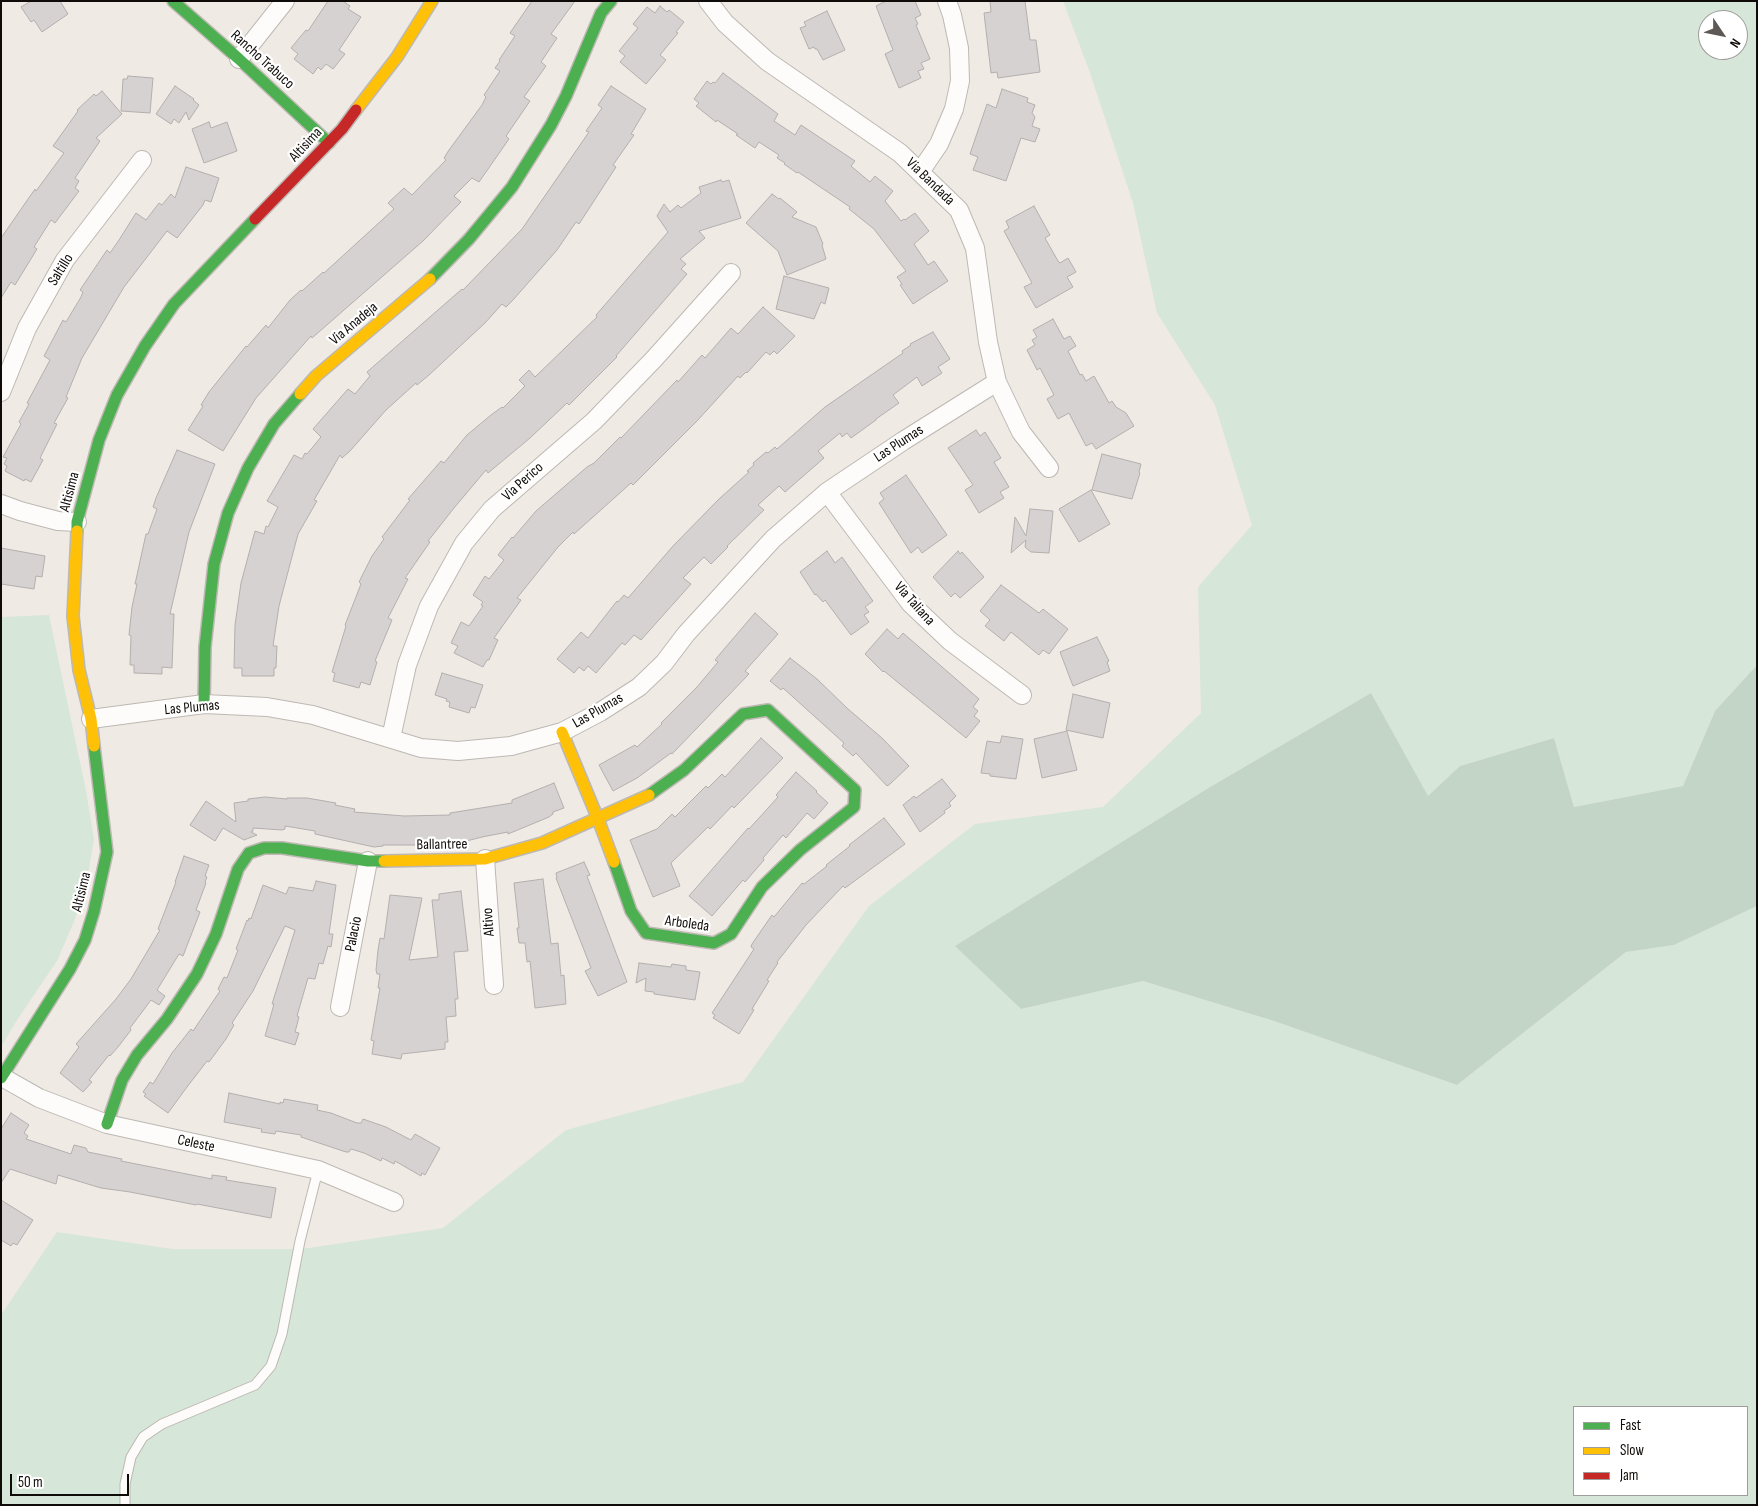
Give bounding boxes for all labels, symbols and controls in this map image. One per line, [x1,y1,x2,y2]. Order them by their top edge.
north arrow [1698,10,1748,60]
street label: Rancho Trabuco [226,27,298,93]
text: N [1726,35,1744,51]
street label: Altisima [286,124,326,166]
street label: Via Bandada [902,154,958,210]
street label: Saltillo [44,251,78,289]
street label: Via Anadeja [326,299,382,349]
street label: Las Plumas [871,421,927,467]
street label: Via Perico [499,459,547,505]
street label: Altisima [56,470,84,514]
street label: Via Taliana [890,578,938,630]
street label: Las Plumas [570,689,626,733]
street label: Las Plumas [164,697,220,719]
street label: Ballantree [416,836,468,854]
street label: Altisima [68,870,96,914]
street label: Altivo [479,907,499,937]
street label: Arboleda [664,912,710,936]
street label: Palacio [342,915,366,953]
street label: Celeste [176,1131,216,1157]
legend [1573,1406,1748,1496]
text: Fast [1620,1416,1641,1435]
text: Slow [1620,1441,1644,1460]
scale bar [12,1464,131,1496]
text: Jam [1620,1466,1638,1485]
text: 50 m [18,1473,43,1492]

